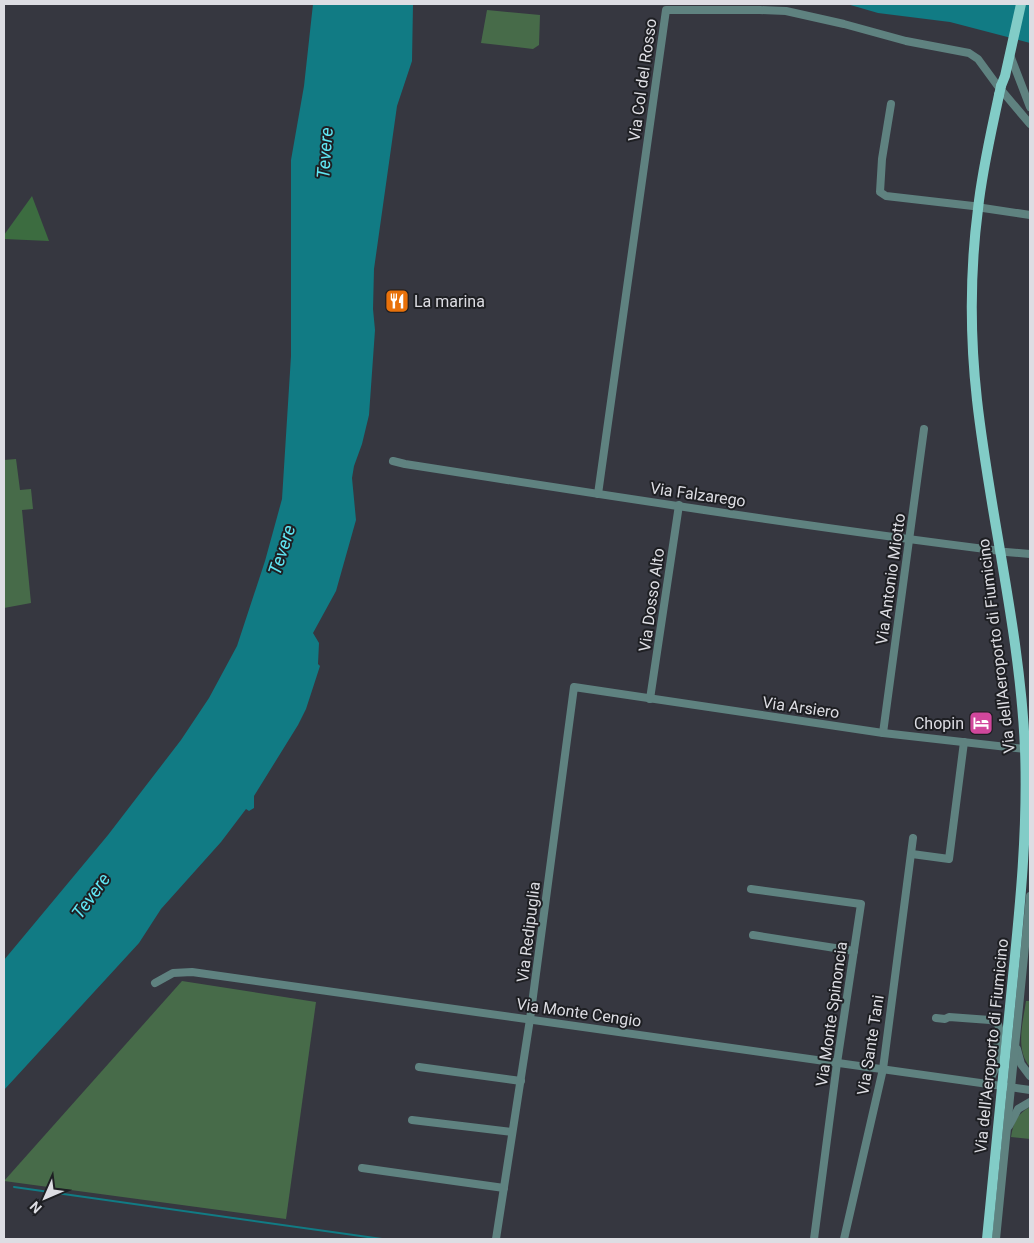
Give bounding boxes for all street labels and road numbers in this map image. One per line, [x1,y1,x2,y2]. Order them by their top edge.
street label: Via Col del Rosso [624,17,661,143]
street label: Via Falzarego [649,478,747,511]
street label: Via Antonio Miotto [872,512,909,646]
street label: Via dell'Aeroporto di Fiumicino [974,538,1019,754]
street label: Via Dosso Alto [635,547,668,653]
street label: Via Arsiero [761,693,841,722]
street label: Via Redipuglia [513,881,544,983]
street label: Via dell'Aeroporto di Fiumicino [971,938,1012,1154]
street label: Via Monte Spinoncia [812,940,851,1088]
street label: Via Monte Cengio [515,994,643,1031]
street label: Via Sante Tani [853,994,888,1097]

